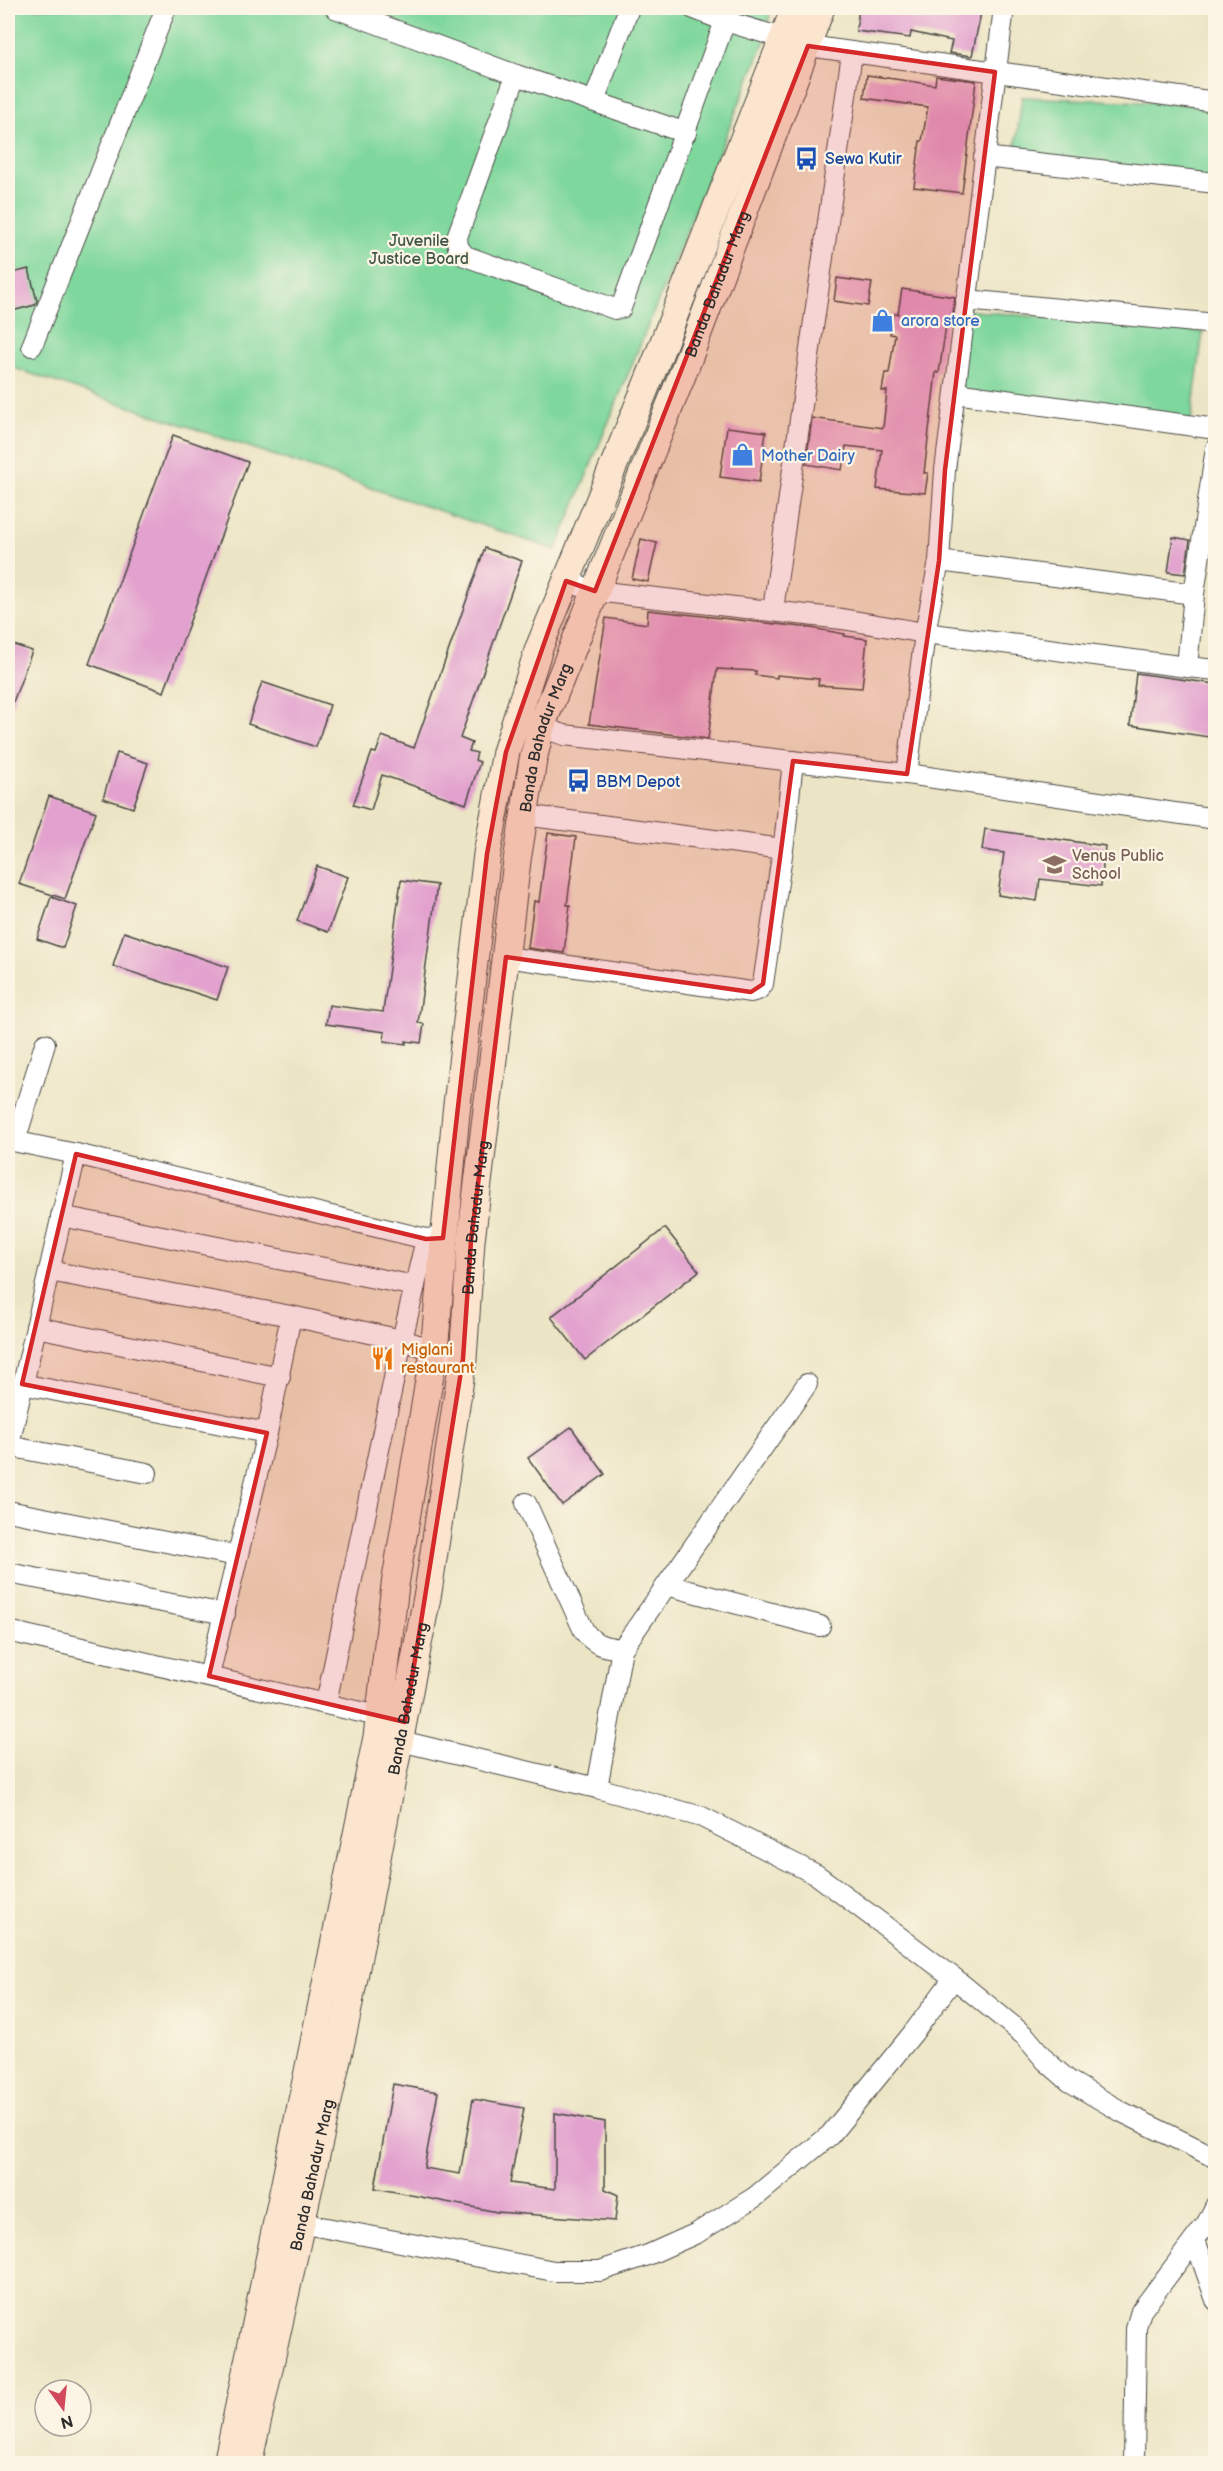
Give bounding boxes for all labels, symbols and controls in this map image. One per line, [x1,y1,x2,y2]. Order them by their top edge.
bus stop icon: Sewa Kutir [794,145,820,171]
place label: Sewa Kutir [825,150,902,169]
street label: Banda Bahadur Marg [682,208,754,360]
park label: Juvenile Justice Board [369,232,469,269]
shop icon: arora store [870,307,896,333]
place label: arora store [901,312,980,331]
shop icon: Mother Dairy [730,442,756,468]
place label: Mother Dairy [761,447,856,466]
street label: Banda Bahadur Marg [517,661,577,814]
bus stop icon: BBM Depot [565,768,591,794]
place label: BBM Depot [596,773,680,792]
place label: Venus Public School [1072,847,1164,884]
school or university icon: Venus Public School [1041,851,1067,877]
street label: Banda Bahadur Marg [459,1139,494,1296]
place label: Miglani restaurant [401,1341,475,1378]
restaurant icon: Miglani restaurant [370,1345,396,1371]
street label: Banda Bahadur Marg [385,1621,433,1777]
street label: Banda Bahadur Marg [287,2097,339,2253]
north arrow [33,2378,93,2438]
text: N [58,2410,75,2432]

